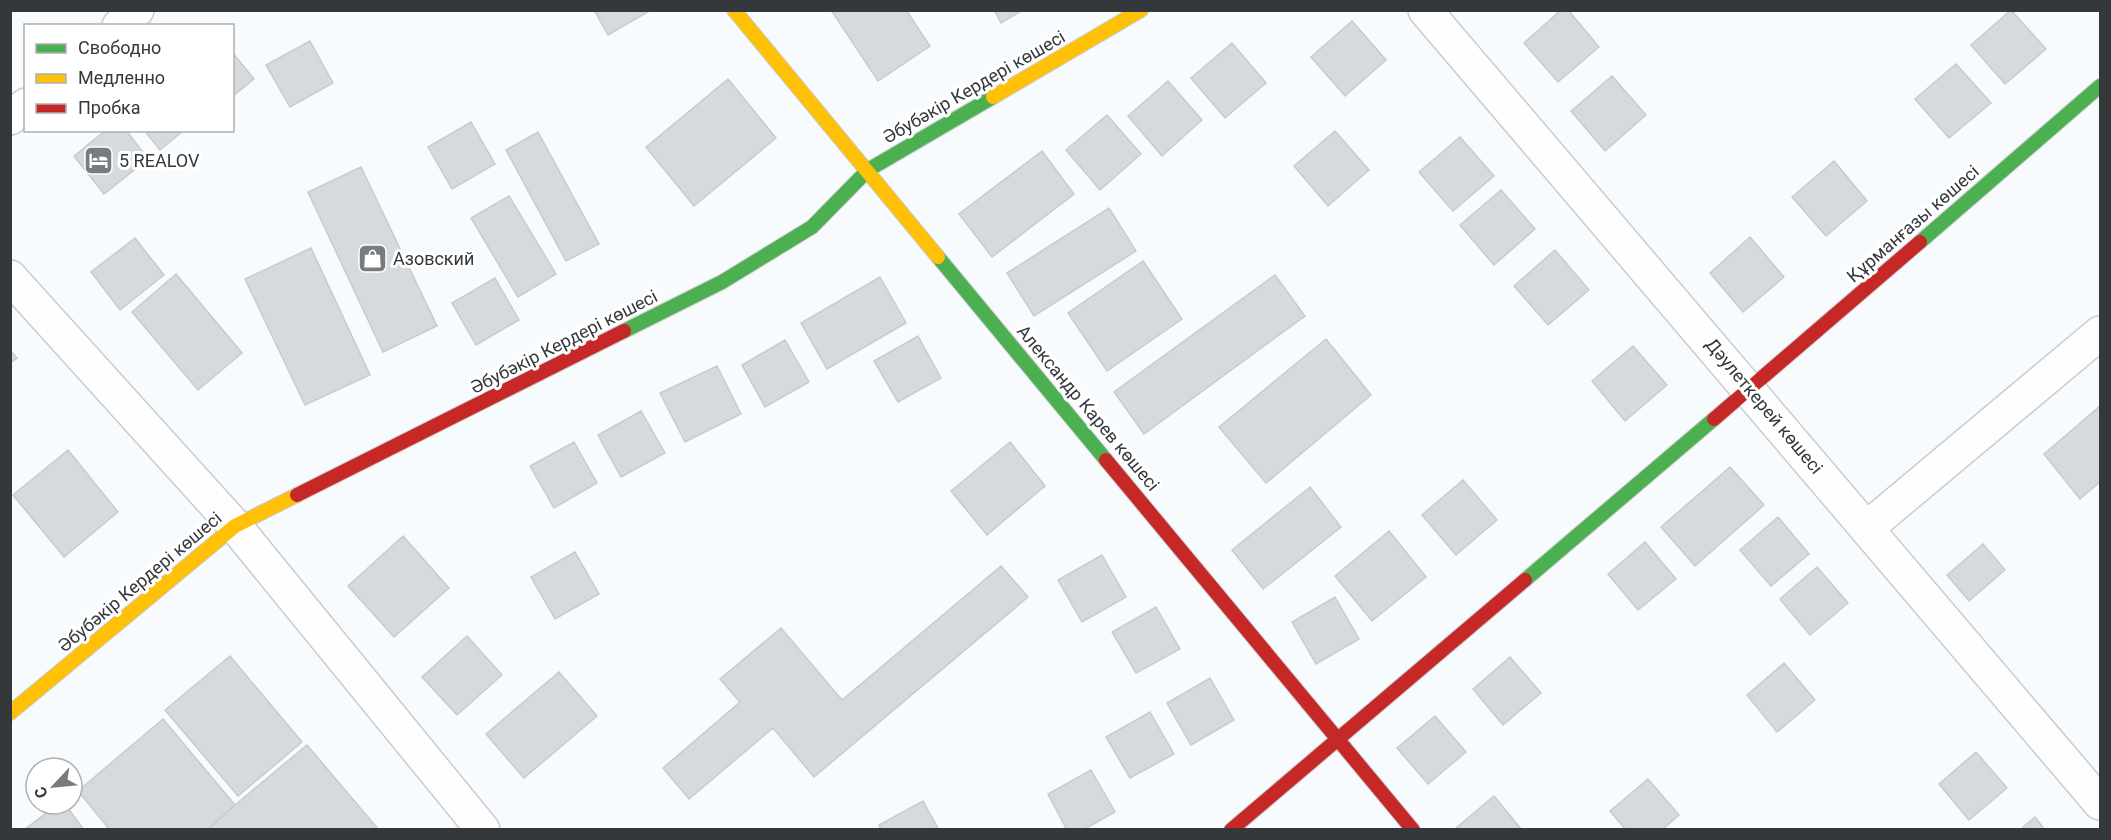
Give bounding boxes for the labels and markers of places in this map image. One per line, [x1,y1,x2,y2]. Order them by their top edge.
hotel icon: 5 REALOV [82,145,114,177]
place label: 5 REALOV [119,150,200,171]
shop icon: Азовский [356,243,388,275]
place label: Азовский [393,248,474,269]

